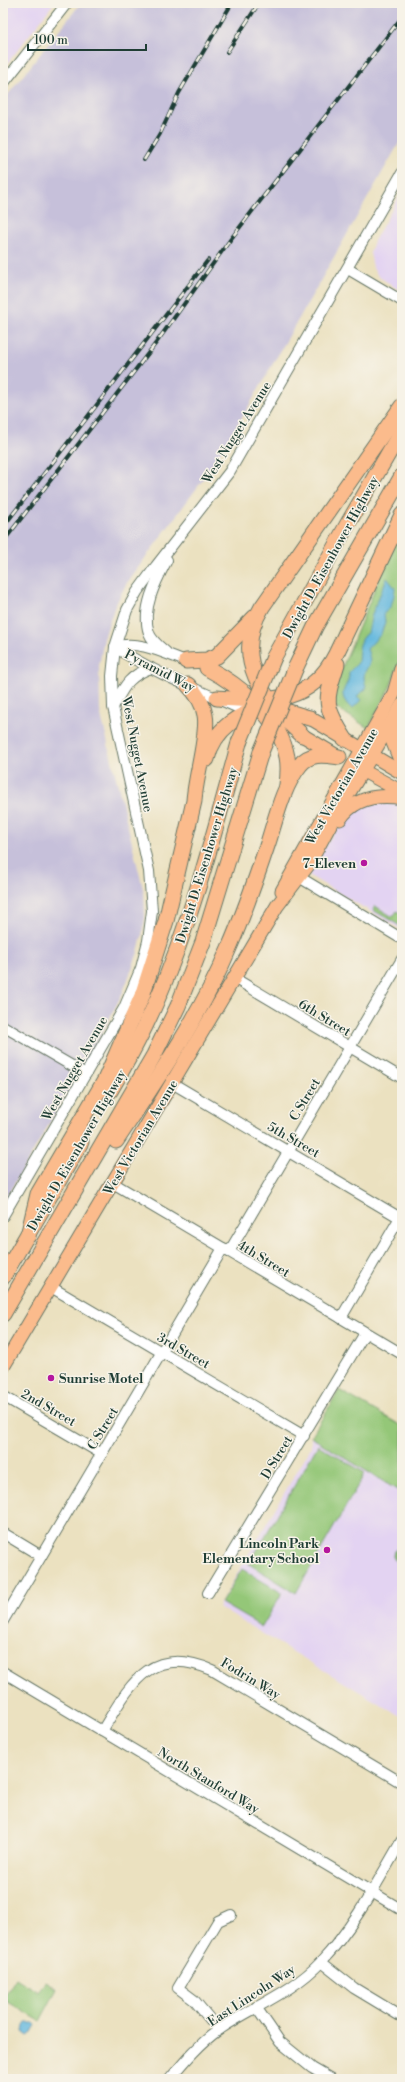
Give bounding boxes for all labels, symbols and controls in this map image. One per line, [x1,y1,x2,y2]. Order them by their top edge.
scale bar [28,26,146,52]
text: 100 m [34,33,68,48]
street label: West Nugget Avenue [198,378,275,487]
street label: Dwight D. Eisenhower Highway [279,473,383,642]
street label: Pyramid Way [122,646,198,696]
street label: West Nugget Avenue [118,694,156,814]
street label: West Victorian Avenue [301,725,382,848]
street label: Dwight D. Eisenhower Highway [172,765,242,945]
place label: 7-Eleven [302,856,356,872]
marker: 7-Eleven [359,858,369,868]
street label: 6th Street [295,996,354,1040]
street label: West Nugget Avenue [38,1013,111,1124]
street label: Dwight D. Eisenhower Highway [24,1066,130,1234]
street label: C Street [286,1075,324,1124]
street label: West Victorian Avenue [100,1077,182,1199]
street label: 5th Street [265,1119,323,1161]
street label: 4th Street [234,1237,293,1281]
street label: 3rd Street [154,1329,213,1373]
place label: Sunrise Motel [59,1371,144,1387]
marker: Sunrise Motel [46,1373,56,1383]
street label: 2nd Street [18,1386,79,1430]
street label: C Street [84,1404,122,1453]
street label: D Street [258,1432,296,1482]
place label: Lincoln Park Elementary School [203,1536,320,1567]
marker: Lincoln Park Elementary School [322,1545,332,1555]
street label: Fodrin Way [218,1655,284,1703]
street label: North Stanford Way [155,1744,263,1818]
street label: East Lincoln Way [205,1961,299,2030]

